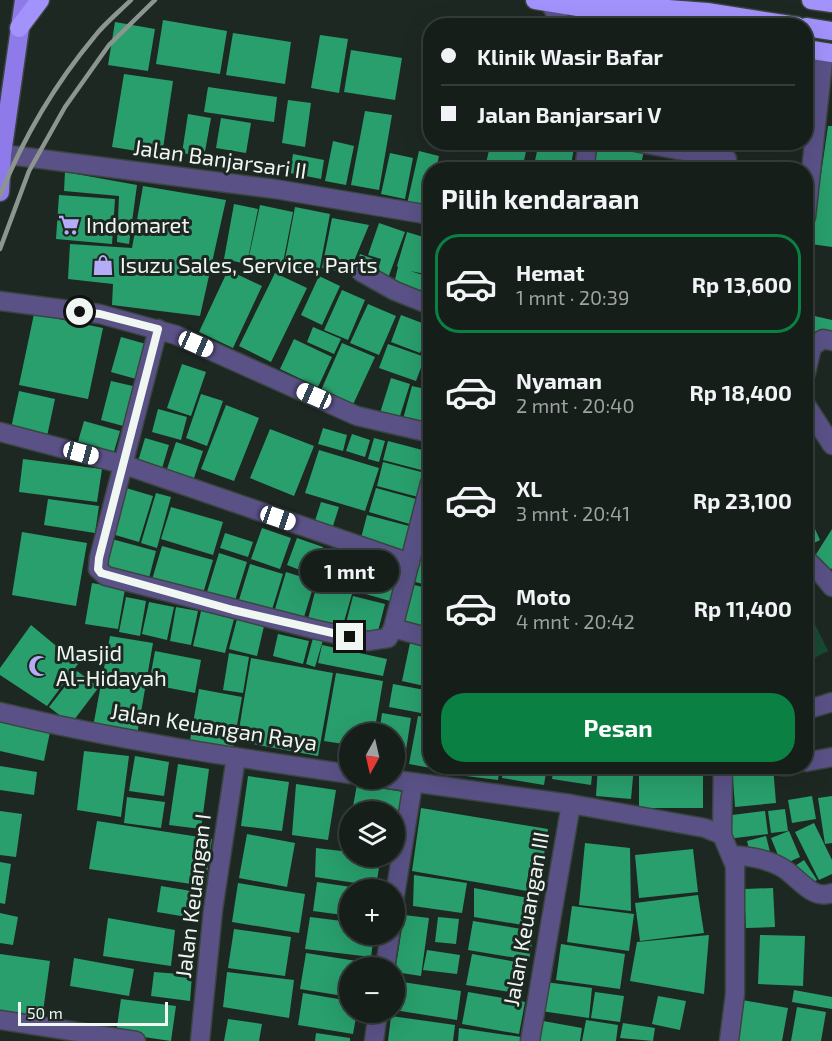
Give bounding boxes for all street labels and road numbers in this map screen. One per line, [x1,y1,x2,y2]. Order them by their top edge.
street label: Jalan Banjarsari II [132,133,308,184]
street label: Jalan Keuangan Raya [109,697,319,755]
street label: Jalan Keuangan I [169,812,215,980]
street label: Jalan Keuangan III [497,829,553,1008]

